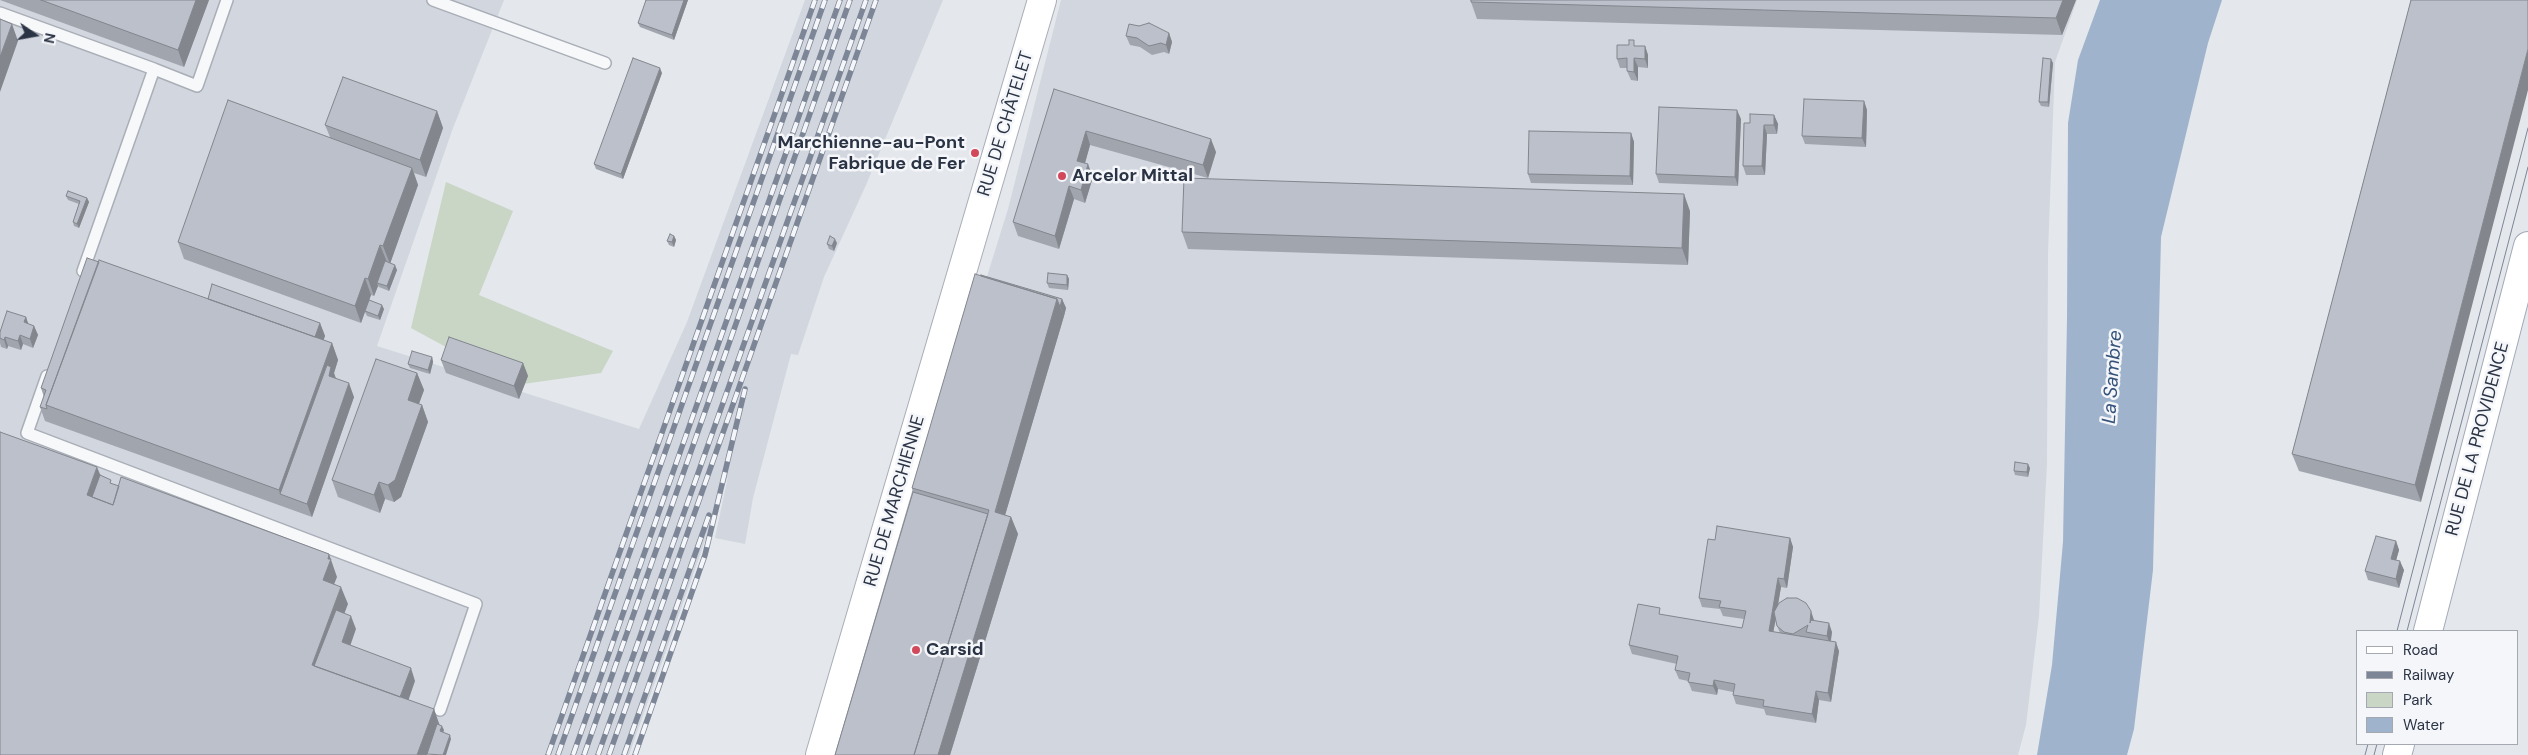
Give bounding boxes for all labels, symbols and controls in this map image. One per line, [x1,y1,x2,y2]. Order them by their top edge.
north arrow [10,10,60,60]
text: N [40,31,60,45]
street label: RUE DE CHÂTELET [974,49,1038,199]
place label: Marchienne-au-Pont Fabrique de Fer [778,132,965,174]
marker: Marchienne-au-Pont Fabrique de Fer [969,147,981,159]
place label: Arcelor Mittal [1072,165,1193,187]
marker: Arcelor Mittal [1056,170,1068,182]
water label: La Sambre [2098,330,2128,424]
street label: RUE DE LA PROVIDENCE [2442,340,2514,538]
street label: RUE DE MARCHIENNE [860,413,930,589]
legend [2356,630,2518,745]
place label: Carsid [926,639,983,661]
text: Road [2403,640,2438,660]
marker: Carsid [910,644,922,656]
text: Railway [2403,665,2454,685]
text: Park [2403,690,2433,710]
text: Water [2403,715,2444,735]

